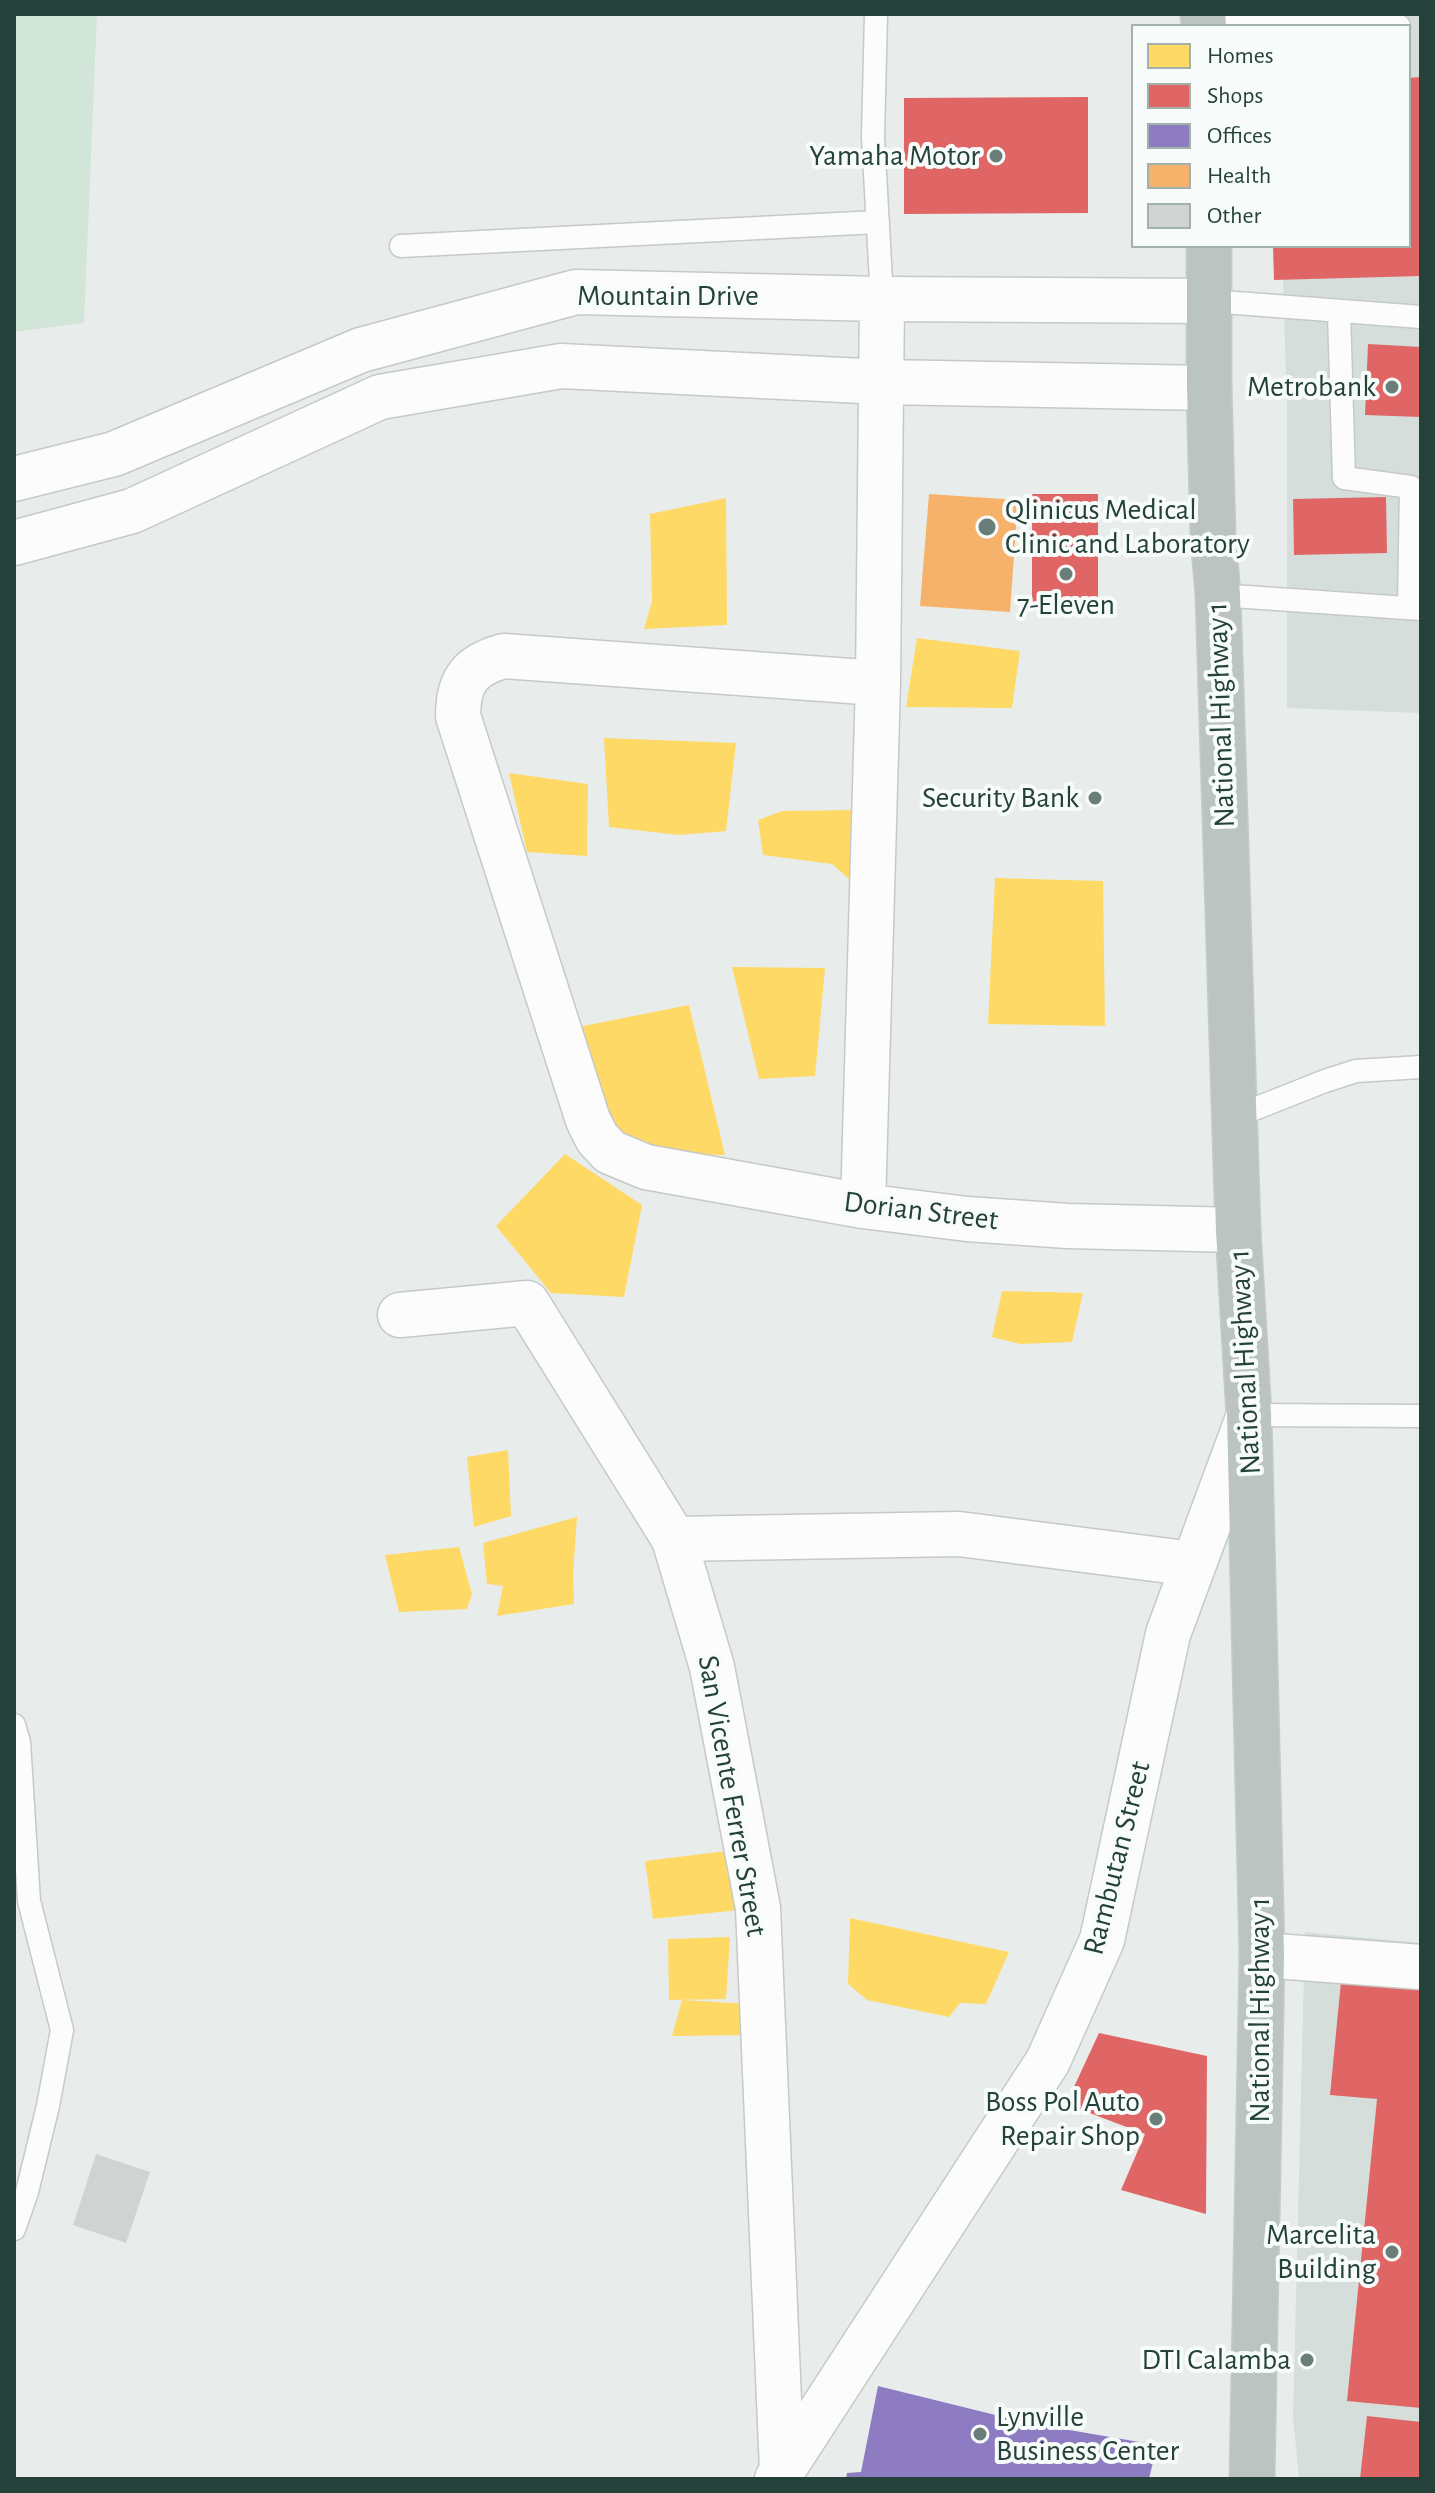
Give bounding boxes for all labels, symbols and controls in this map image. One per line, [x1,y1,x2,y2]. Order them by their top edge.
legend [1131,24,1411,248]
text: Homes [1207,44,1274,68]
text: Shops [1207,84,1263,108]
text: Offices [1207,124,1272,148]
place label: Yamaha Motor [809,138,980,174]
marker: Yamaha Motor [987,147,1005,165]
text: Health [1207,164,1271,188]
text: Other [1207,204,1261,228]
street label: Mountain Drive [577,278,759,314]
place label: Metrobank [1247,369,1376,405]
marker: Metrobank [1383,378,1401,396]
place label: Qlinicus Medical Clinic and Laboratory [1005,492,1250,562]
marker: Qlinicus Medical Clinic and Laboratory [976,516,998,538]
marker: 7-Eleven [1057,565,1075,583]
place label: 7-Eleven [1017,587,1115,623]
street label: National Highway 1 [1199,602,1243,828]
place label: Security Bank [922,780,1079,816]
marker: Security Bank [1086,789,1104,807]
street label: Dorian Street [842,1184,1000,1238]
street label: National Highway 1 [1221,1249,1269,1475]
street label: San Vicente Ferrer Street [690,1653,774,1939]
street label: Rambutan Street [1076,1757,1158,1959]
street label: National Highway 1 [1242,1897,1278,2123]
place label: Boss Pol Auto Repair Shop [985,2084,1140,2154]
marker: Boss Pol Auto Repair Shop [1147,2110,1165,2128]
place label: Marcelita Building [1266,2217,1376,2288]
marker: Marcelita Building [1383,2243,1401,2261]
place label: DTI Calamba [1141,2342,1291,2378]
marker: DTI Calamba [1298,2351,1316,2369]
place label: Lynville Business Center [996,2399,1179,2470]
marker: Lynville Business Center [971,2425,989,2443]

